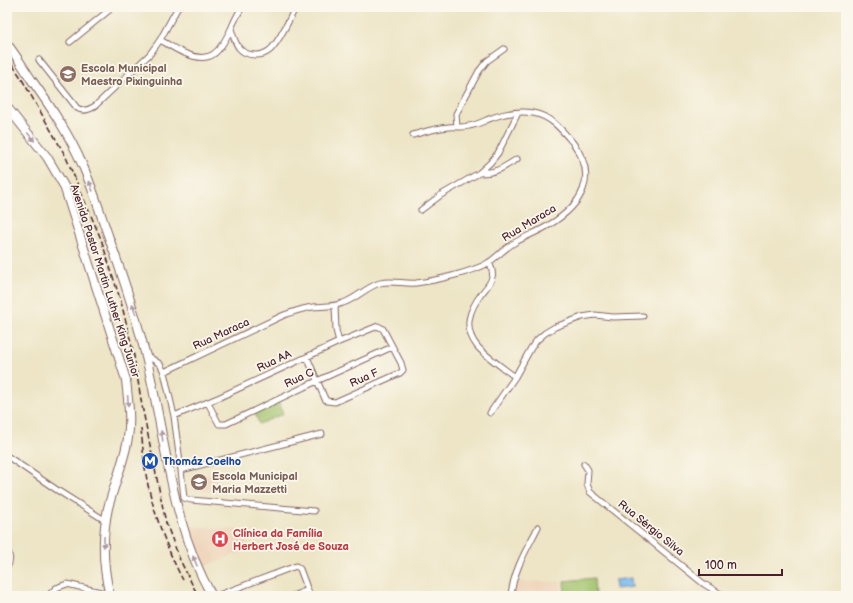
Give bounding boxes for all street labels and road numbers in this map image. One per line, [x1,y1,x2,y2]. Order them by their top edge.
street label: Avenida Pastor Martin Luther King Junior [68,183,143,380]
street label: Rua Maraca [500,202,558,244]
street label: Rua Maraca [191,315,251,353]
street label: Rua AA [255,347,294,375]
street label: Rua C [282,365,316,390]
street label: Rua F [348,366,381,390]
street label: Rua Sérgio Silva [615,497,687,559]

